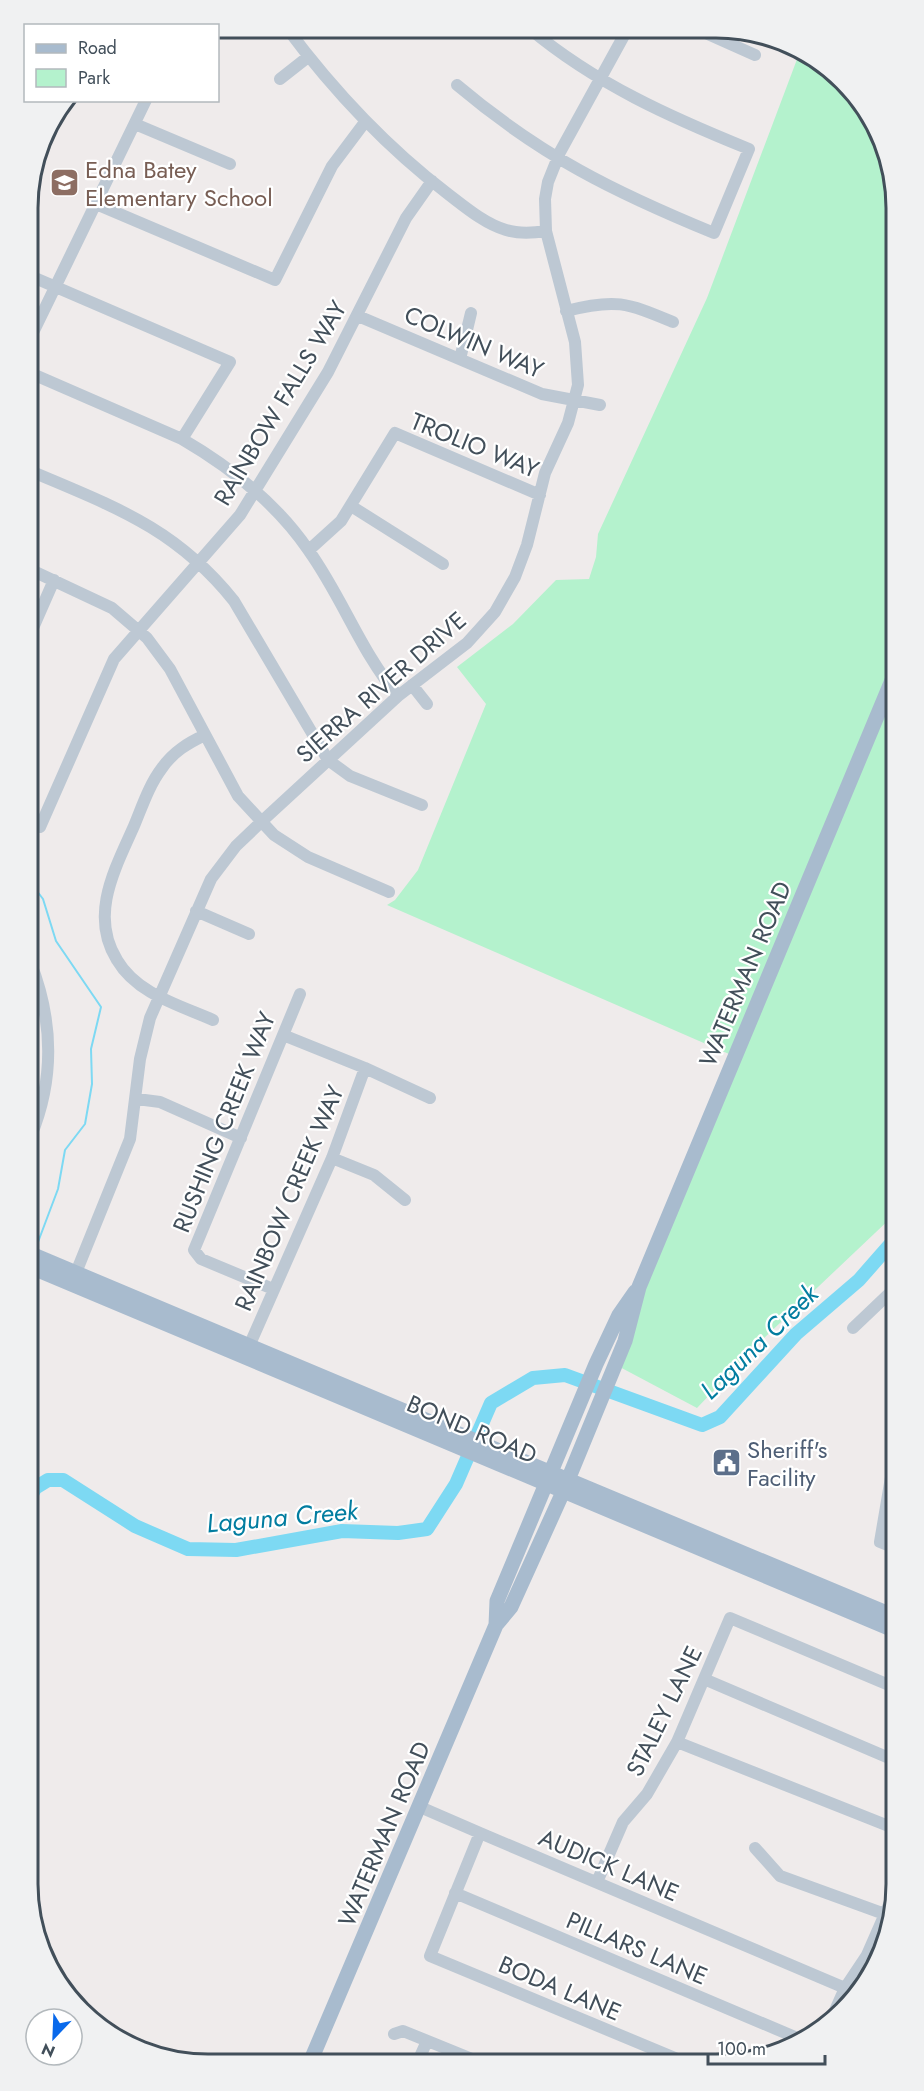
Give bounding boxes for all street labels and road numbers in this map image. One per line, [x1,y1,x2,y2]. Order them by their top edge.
street label: RAINBOW FALLS WAY [205,293,355,512]
street label: COLWIN WAY [399,297,550,387]
street label: TROLIO WAY [406,403,545,487]
street label: SIERRA RIVER DRIVE [288,603,474,771]
street label: WATERMAN ROAD [690,876,800,1072]
street label: RUSHING CREEK WAY [164,1006,284,1238]
street label: RAINBOW CREEK WAY [226,1079,353,1316]
street label: BOND ROAD [402,1386,542,1472]
street label: STALEY LANE [617,1640,711,1782]
street label: WATERMAN ROAD [329,1736,439,1932]
street label: AUDICK LANE [533,1820,685,1910]
street label: PILLARS LANE [561,1903,713,1993]
street label: BODA LANE [493,1946,627,2030]

